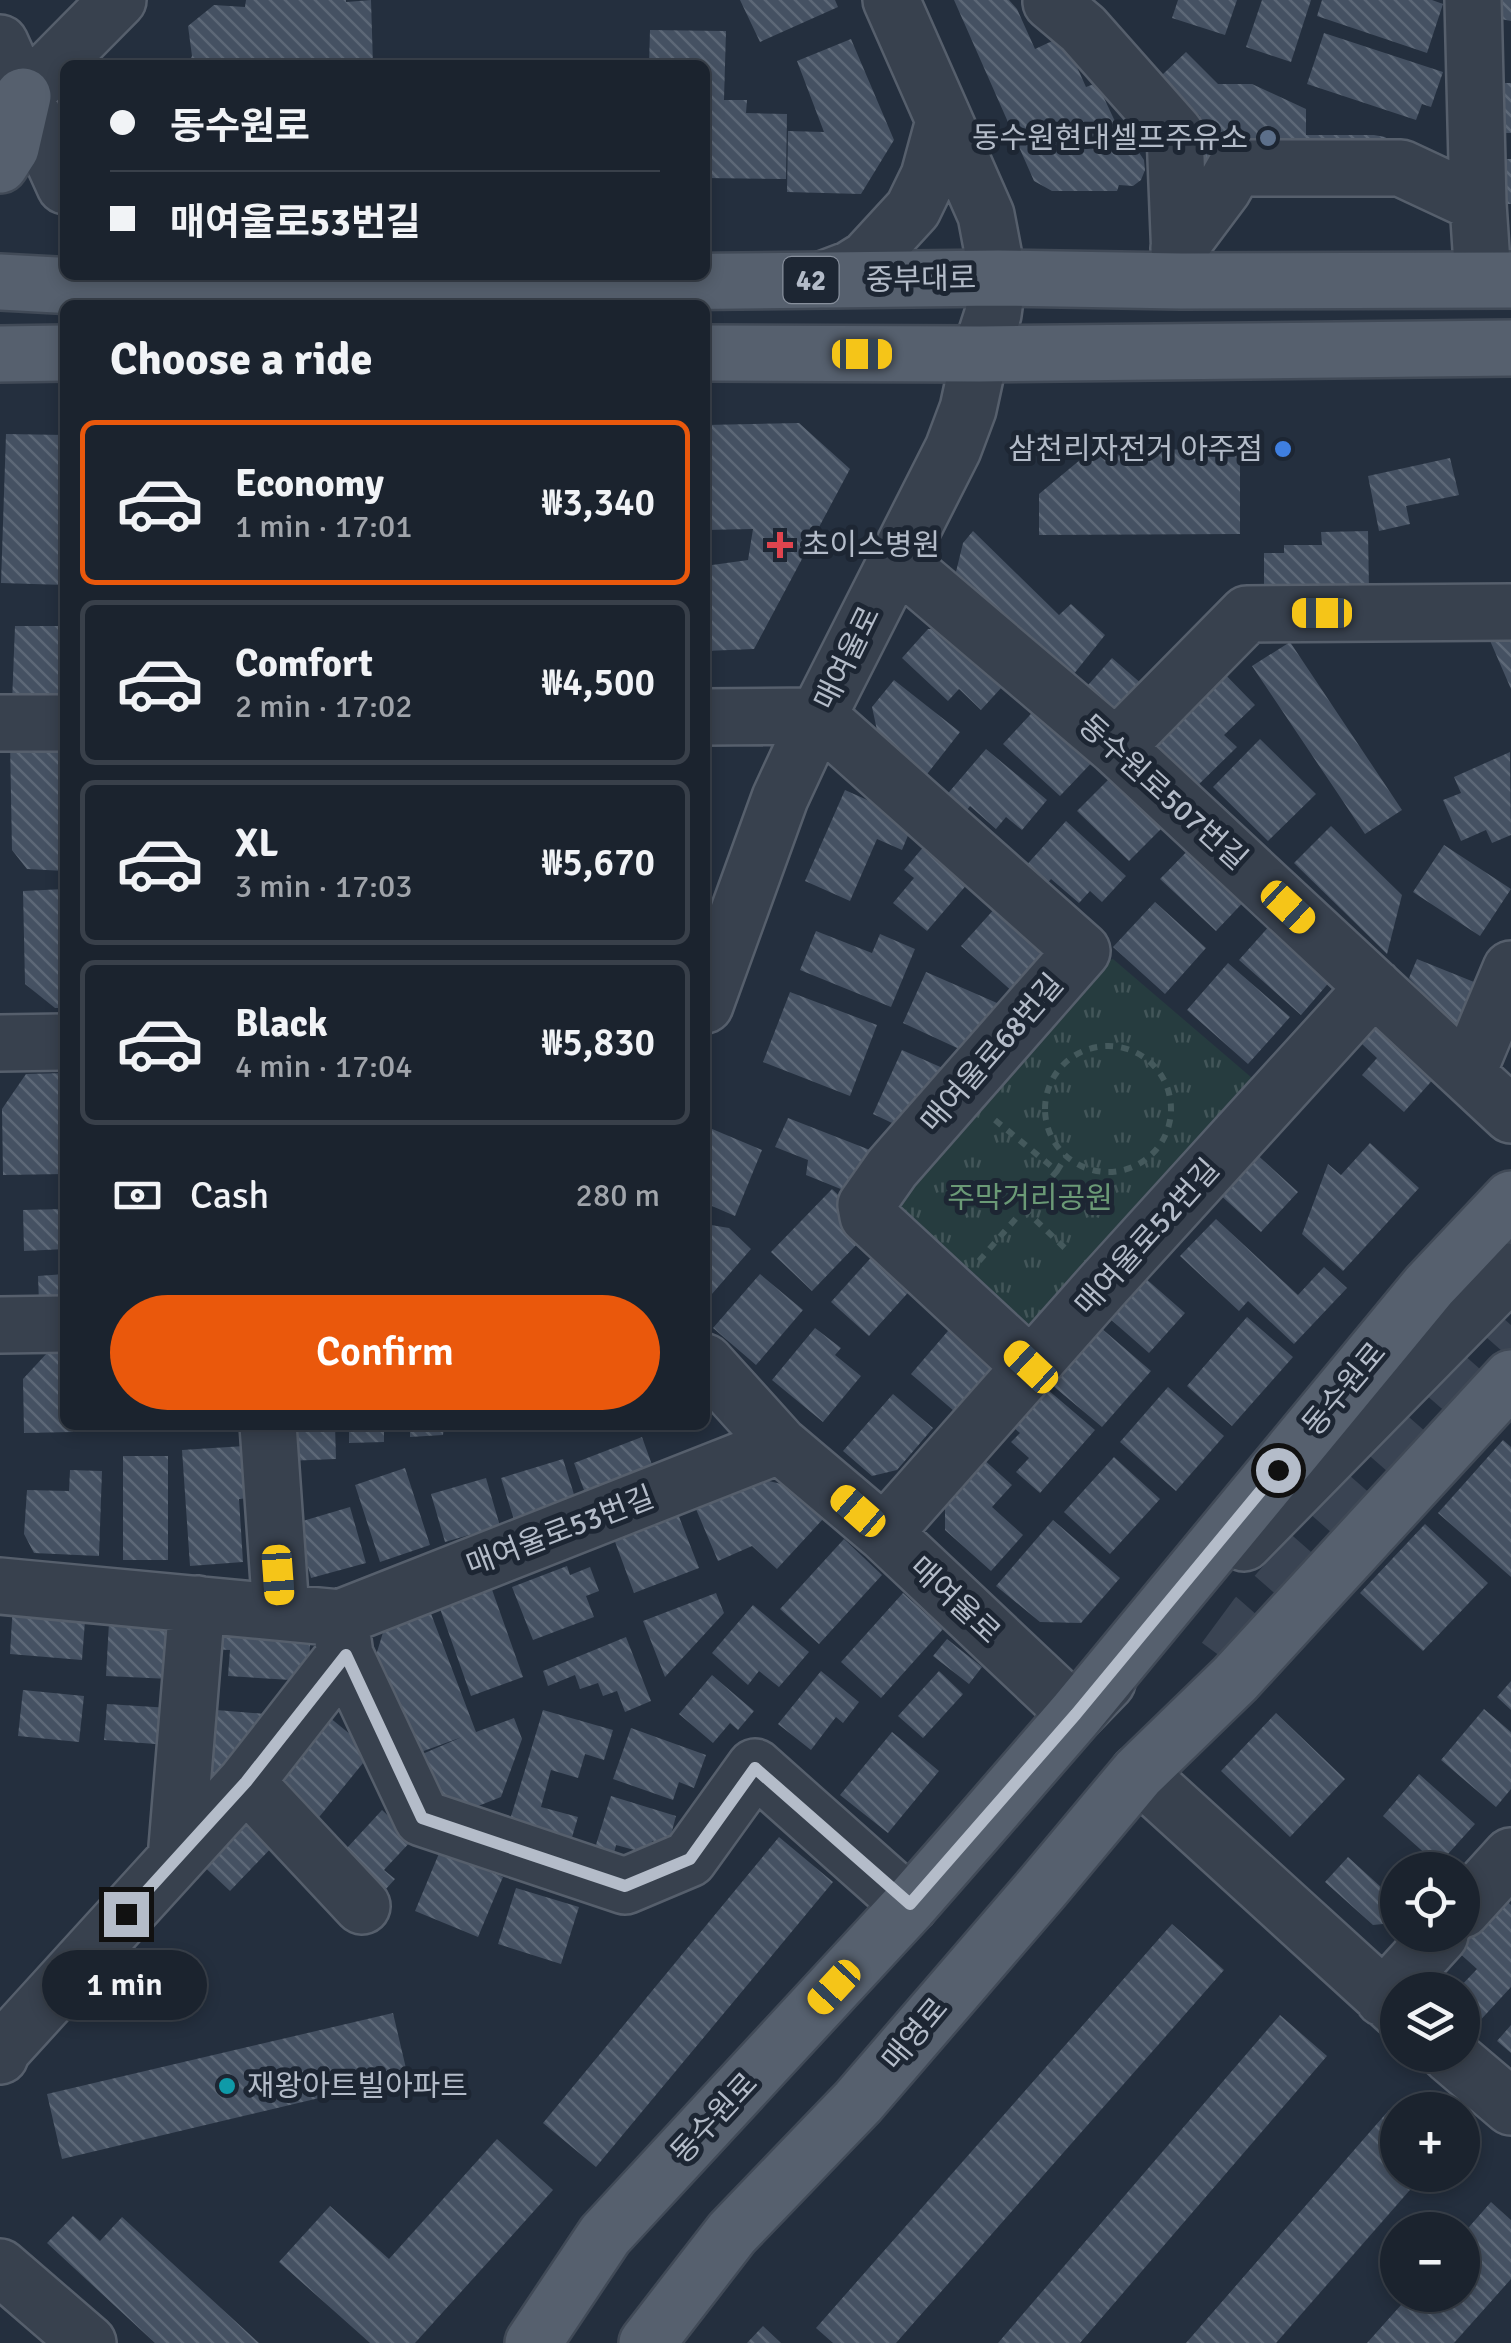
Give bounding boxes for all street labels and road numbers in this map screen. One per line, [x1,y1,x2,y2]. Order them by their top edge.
road number: 42 [784,257,838,303]
street label: 중부대로 [865,260,977,299]
street label: 매여울로 [807,600,888,716]
street label: 동수원로507번길 [1071,707,1255,878]
street label: 매여울로68번길 [913,966,1071,1140]
street label: 매여울로52번길 [1067,1151,1227,1323]
street label: 동수원로 [1295,1335,1394,1444]
street label: 매여울로53번길 [461,1479,659,1584]
street label: 매여울로 [902,1549,1008,1652]
street label: 매영로 [875,1991,956,2078]
street label: 동수원로 [663,2065,766,2171]

